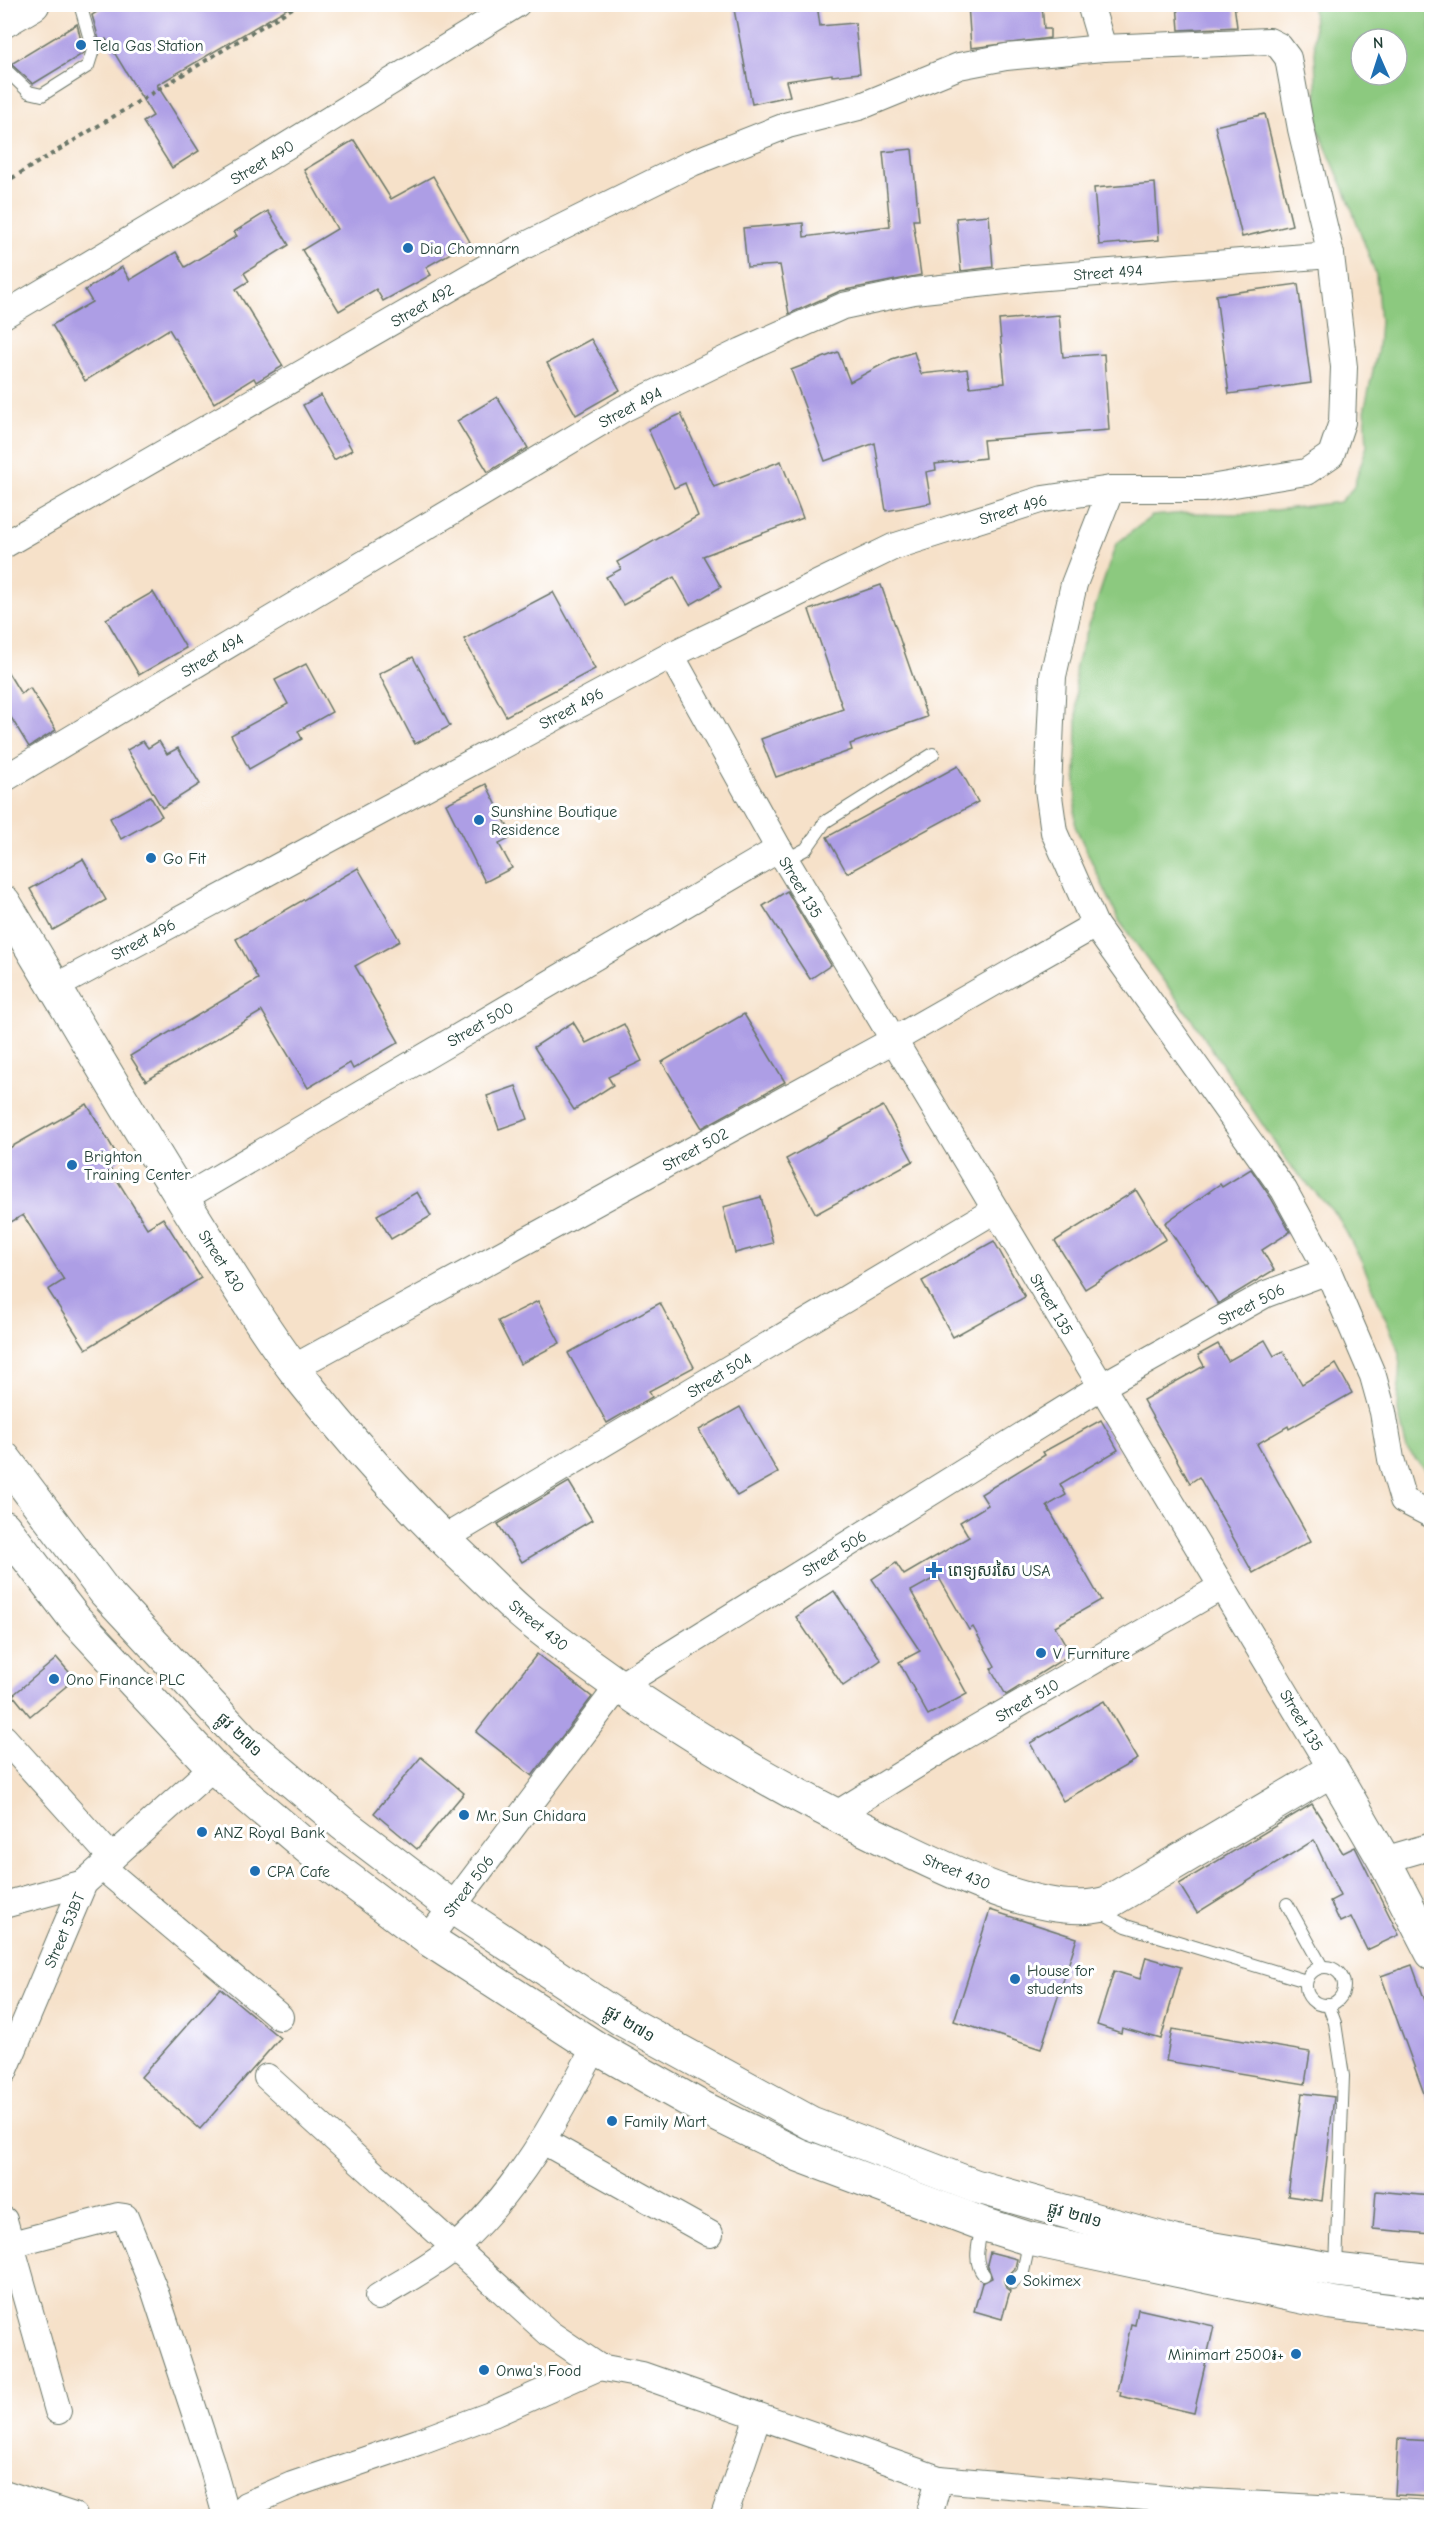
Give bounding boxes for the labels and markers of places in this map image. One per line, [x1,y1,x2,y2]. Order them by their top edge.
place label: Tela Gas Station [93,37,204,55]
marker: Tela Gas Station [74,38,88,52]
place label: Dia Chomnarn [420,240,520,258]
marker: Dia Chomnarn [401,241,415,255]
place label: Sunshine Boutique Residence [491,803,617,839]
marker: Sunshine Boutique Residence [472,813,486,827]
place label: Go Fit [163,850,206,868]
marker: Go Fit [144,851,158,865]
place label: Brighton Training Center [84,1148,191,1184]
marker: Brighton Training Center [65,1158,79,1172]
place label: ពេទ្យសរសៃ USA [948,1560,1051,1580]
marker: ពេទ្យសរសៃ USA [925,1561,943,1579]
place label: V Furniture [1053,1645,1130,1663]
marker: V Furniture [1034,1646,1048,1660]
place label: Ono Finance PLC [66,1671,185,1689]
marker: Ono Finance PLC [47,1672,61,1686]
place label: Mr. Sun Chidara [476,1807,586,1825]
marker: Mr. Sun Chidara [457,1808,471,1822]
place label: ANZ Royal Bank [214,1824,325,1842]
marker: ANZ Royal Bank [195,1825,209,1839]
place label: CPA Cafe [267,1863,330,1881]
marker: CPA Cafe [248,1864,262,1878]
place label: House for students [1027,1962,1095,1998]
marker: House for students [1008,1972,1022,1986]
place label: Family Mart [624,2113,706,2131]
marker: Family Mart [605,2114,619,2128]
place label: Sokimex [1023,2272,1081,2290]
marker: Sokimex [1004,2273,1018,2287]
place label: Minimart 2500៛+ [1168,2346,1284,2364]
marker: Minimart 2500៛+ [1289,2347,1303,2361]
place label: Onwa's Food [496,2362,582,2380]
marker: Onwa's Food [477,2363,491,2377]

